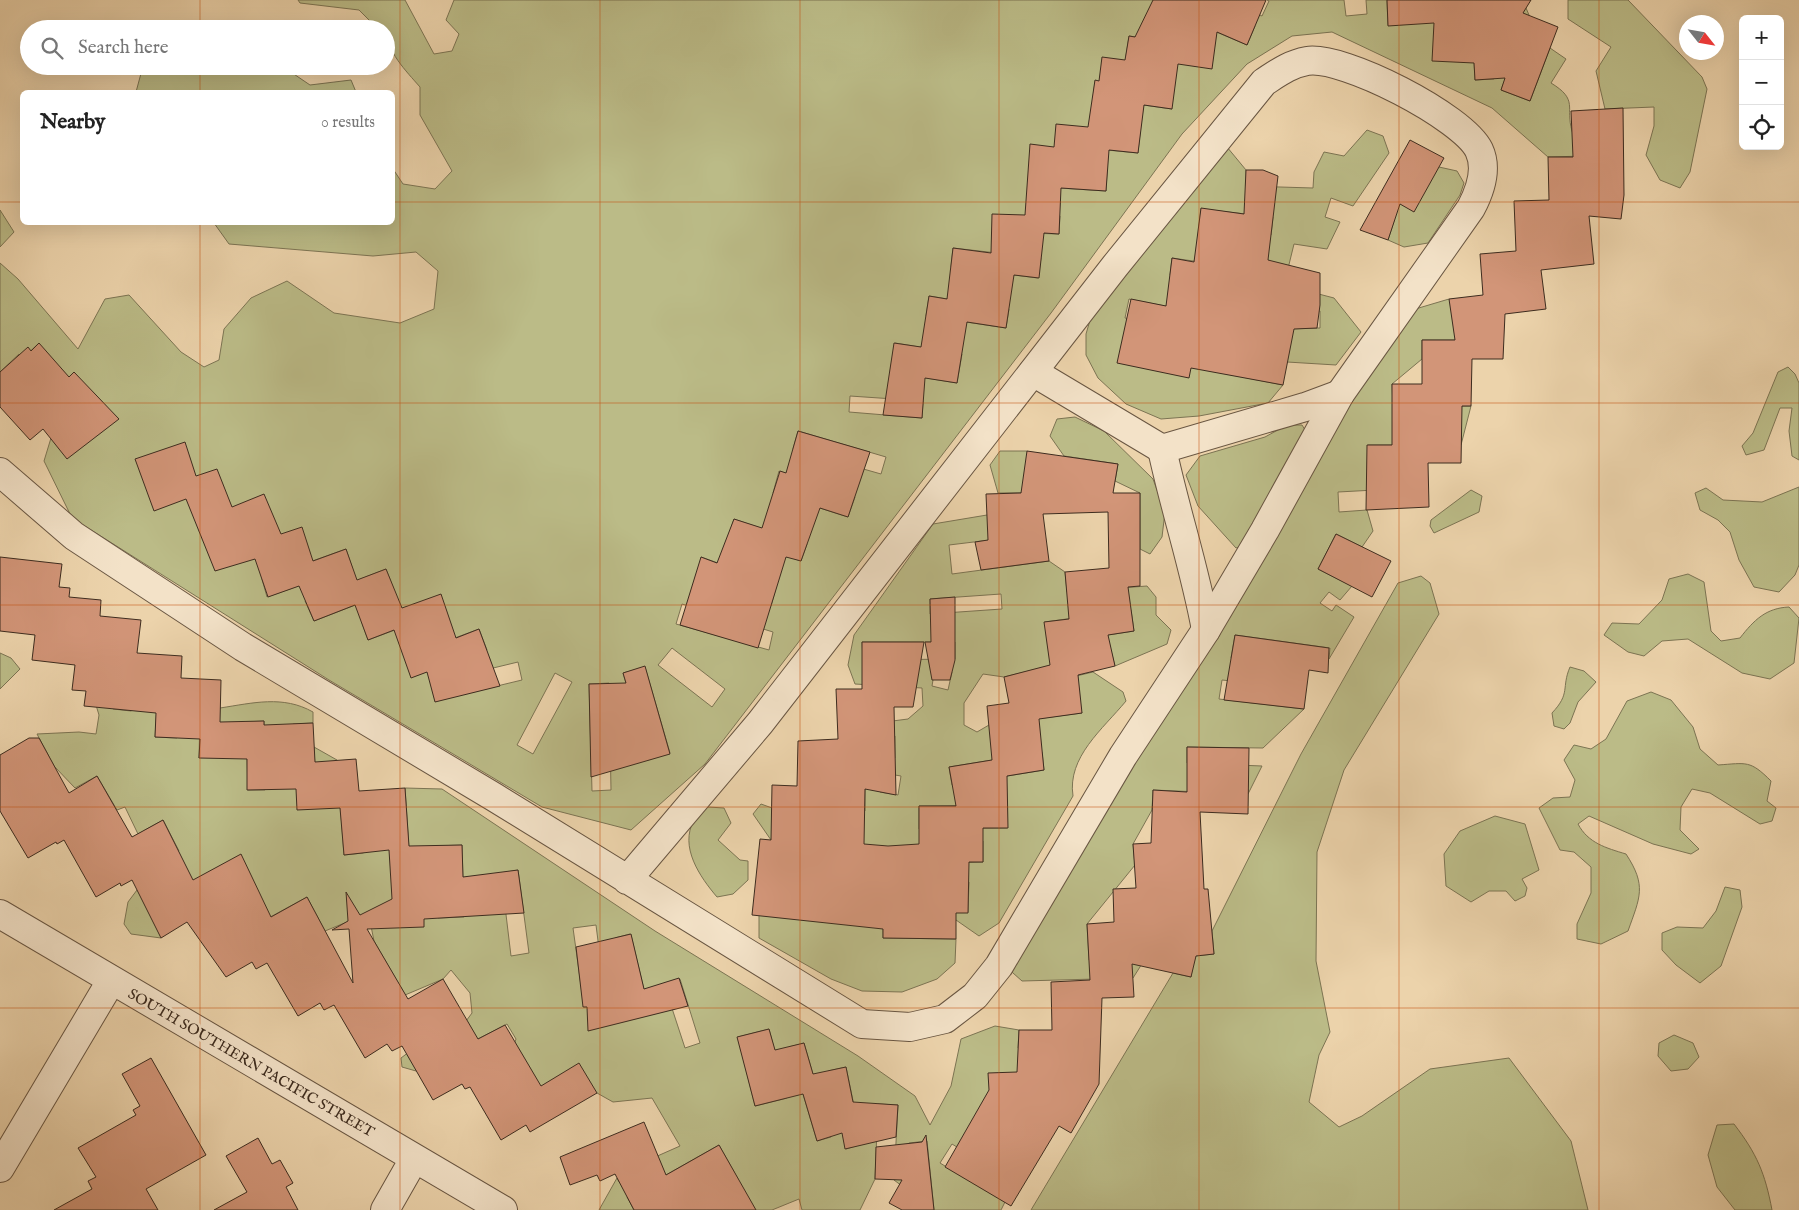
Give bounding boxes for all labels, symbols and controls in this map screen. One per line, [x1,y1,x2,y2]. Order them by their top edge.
north arrow [1679,15,1724,60]
map controls [1739,15,1784,150]
button: + [1739,15,1784,60]
search box [20,20,395,75]
icon: search [38,34,66,62]
text: Search here [78,36,169,60]
button: − [1739,60,1784,105]
button: locate [1739,105,1784,150]
text: Nearby [40,109,105,136]
text: 0 results [321,113,375,133]
street label: SOUTH SOUTHERN PACIFIC STREET [124,984,378,1142]

